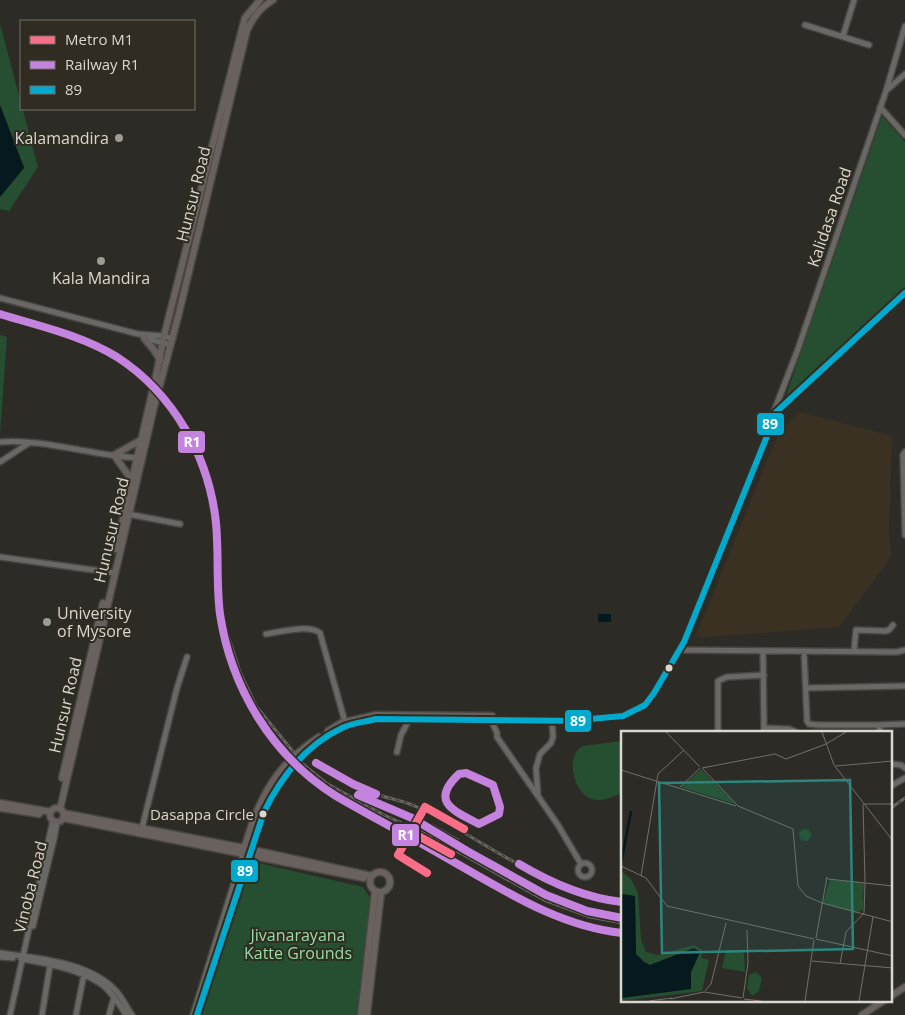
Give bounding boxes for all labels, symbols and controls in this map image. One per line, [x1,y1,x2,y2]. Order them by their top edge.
legend [20,20,195,110]
text: Metro M1 [65,29,133,49]
text: Railway R1 [65,54,139,74]
text: 89 [65,79,82,99]
place label: Kalamandira [15,127,109,149]
marker: Kalamandira [113,132,125,144]
street label: Hunsur Road [171,144,215,244]
street label: Kalidasa Road [802,164,856,270]
marker: Kala Mandira [95,255,107,267]
place label: Kala Mandira [52,267,150,289]
line badge: 89 [756,412,785,436]
text: 89 [762,414,778,433]
line badge: R1 [177,430,206,454]
text: R1 [183,432,201,451]
street label: Hunusur Road [88,475,134,585]
place label: University of Mysore [57,602,132,642]
marker: University of Mysore [41,616,53,628]
street label: Hunsur Road [43,655,87,755]
unlabelled marker [664,663,674,673]
line badge: 89 [564,709,592,733]
text: 89 [570,711,586,730]
inset map [621,731,892,1002]
place label: Dasappa Circle [150,804,254,824]
marker: Dasappa Circle [258,809,268,819]
line badge: R1 [391,823,420,847]
text: R1 [397,825,415,844]
street label: Vinoba Road [8,839,52,935]
line badge: 89 [230,859,259,883]
text: 89 [237,861,253,880]
park label: Jivanarayana Katte Grounds [244,924,352,964]

